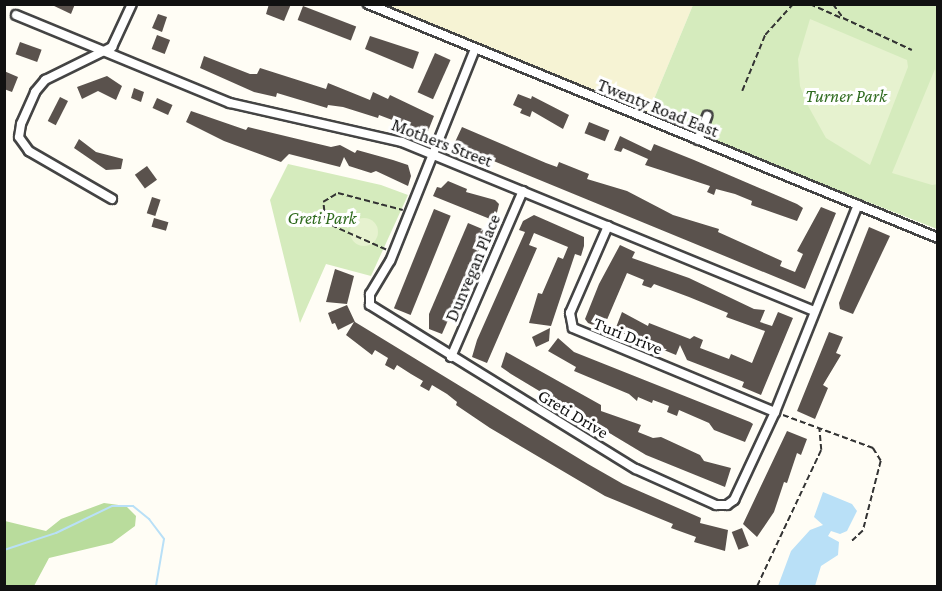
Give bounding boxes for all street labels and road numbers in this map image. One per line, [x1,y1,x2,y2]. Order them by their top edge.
street label: Twenty Road East [594,74,722,142]
street label: Mothers Street [389,114,495,172]
street label: Dunvegan Place [441,211,505,325]
street label: Turi Drive [590,312,666,360]
street label: Greti Drive [534,385,612,443]

